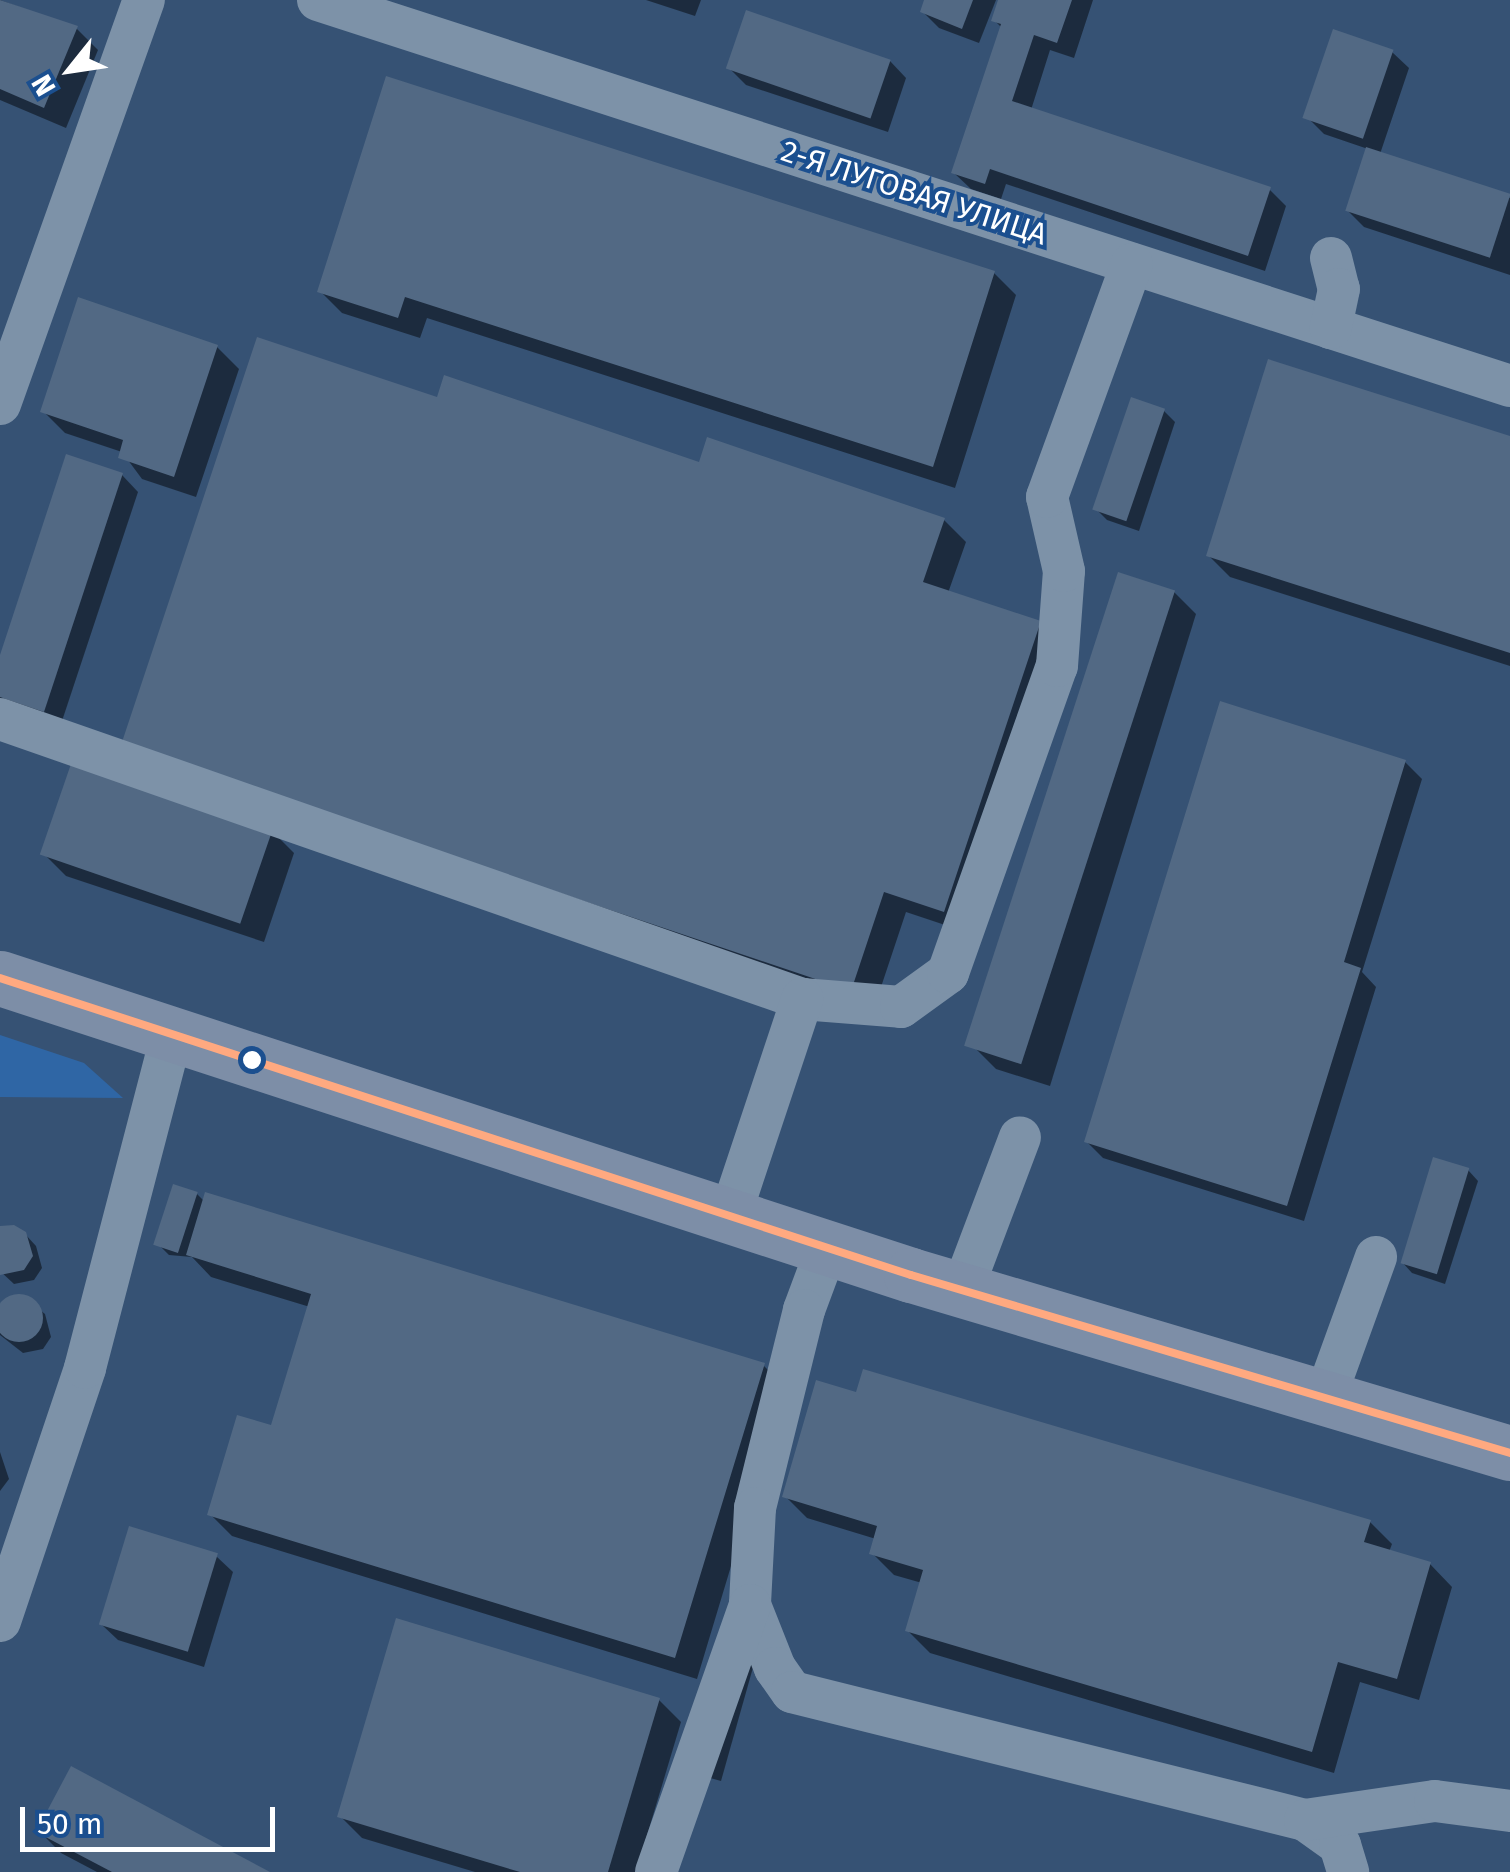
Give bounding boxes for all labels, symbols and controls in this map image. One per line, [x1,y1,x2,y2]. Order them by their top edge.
north arrow [20,20,120,120]
text: N [25,69,63,102]
street label: 2-Я ЛУГОВАЯ УЛИЦА [777,133,1051,253]
unlabelled marker [242,1050,262,1070]
scale bar [25,1787,280,1849]
text: 50 m [37,1806,102,1842]

